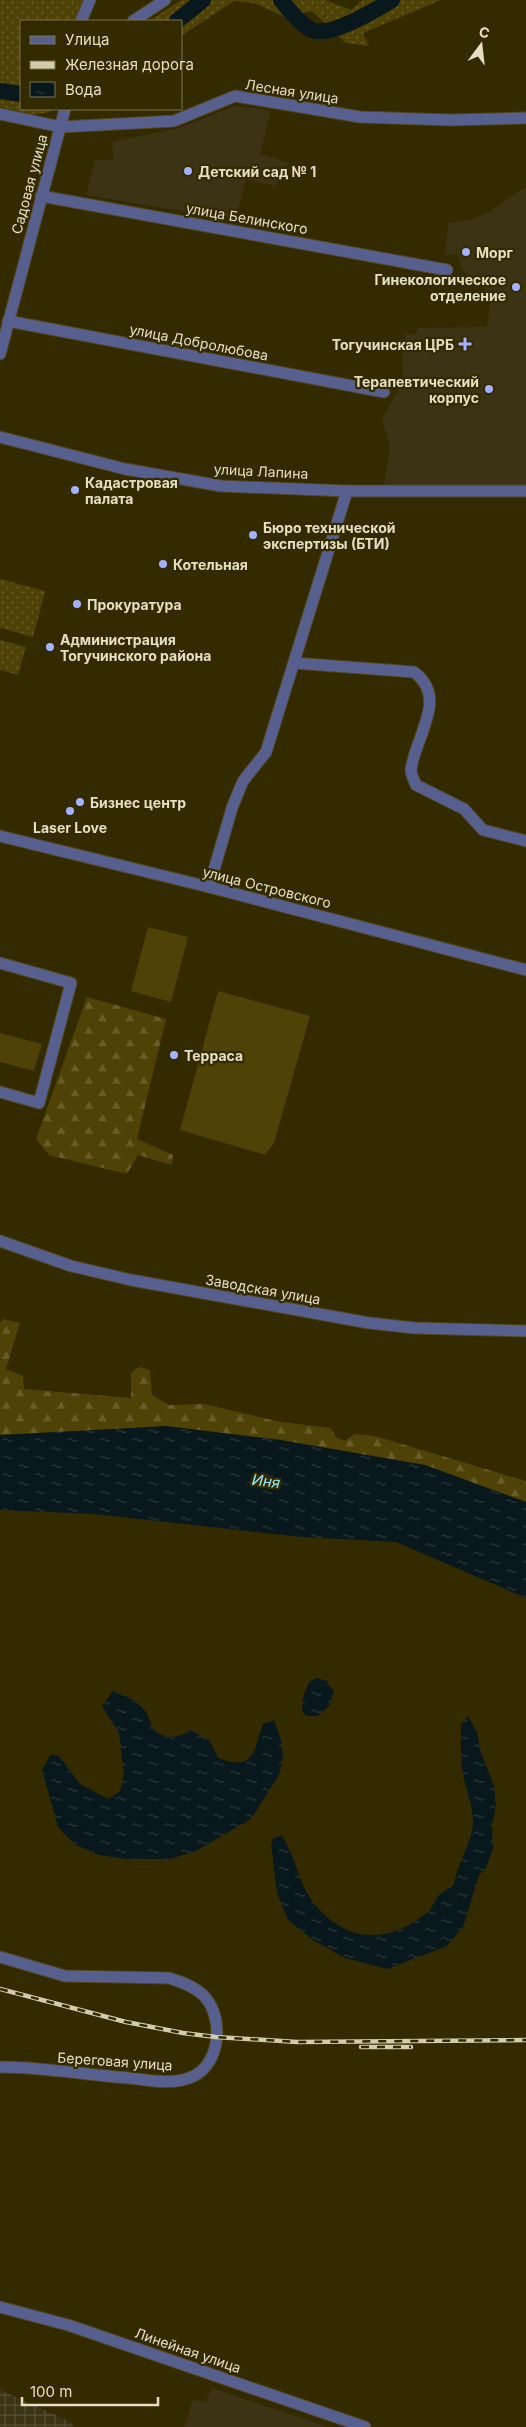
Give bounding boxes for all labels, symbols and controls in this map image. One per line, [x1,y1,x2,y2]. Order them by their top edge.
legend [20,20,182,110]
north arrow [456,20,506,70]
text: С [477,22,492,42]
text: Улица [65,30,109,49]
text: Железная дорога [65,55,194,74]
street label: Лесная улица [244,75,340,107]
text: Вода [65,80,102,99]
street label: Садовая улица [8,132,50,236]
place label: Детский сад № 1 [198,163,316,180]
marker: Детский сад № 1 [182,165,194,177]
street label: улица Белинского [185,199,309,237]
place label: Морг [476,244,513,261]
marker: Морг [460,246,472,258]
place label: Гинекологическое отделение [374,271,506,304]
marker: Гинекологическое отделение [510,281,522,293]
street label: улица Добролюбова [128,320,270,364]
place label: Тогучинская ЦРБ [332,336,454,353]
marker: Тогучинская ЦРБ [458,337,472,351]
place label: Терапевтический корпус [354,373,479,406]
marker: Терапевтический корпус [483,383,495,395]
street label: улица Лапина [213,460,309,482]
place label: Кадастровая палата [85,474,178,507]
marker: Кадастровая палата [69,484,81,496]
place label: Бюро технической экспертизы (БТИ) [263,519,395,552]
marker: Бюро технической экспертизы (БТИ) [247,529,259,541]
place label: Котельная [173,556,248,573]
marker: Котельная [157,558,169,570]
place label: Прокуратура [87,596,182,613]
marker: Прокуратура [71,598,83,610]
place label: Администрация Тогучинского района [60,631,211,664]
marker: Администрация Тогучинского района [44,641,56,653]
place label: Бизнес центр [90,794,186,811]
marker: Бизнес центр [74,796,86,808]
marker: Laser Love [64,805,76,817]
place label: Laser Love [33,819,107,836]
street label: улица Островского [201,863,333,911]
place label: Терраса [184,1047,243,1064]
marker: Терраса [168,1049,180,1061]
street label: Заводская улица [204,1271,322,1307]
water label: Иня [251,1470,281,1492]
street label: Береговая улица [57,2048,173,2074]
street label: Линейная улица [133,2324,243,2376]
scale bar [22,2374,159,2406]
text: 100 m [30,2382,72,2401]

